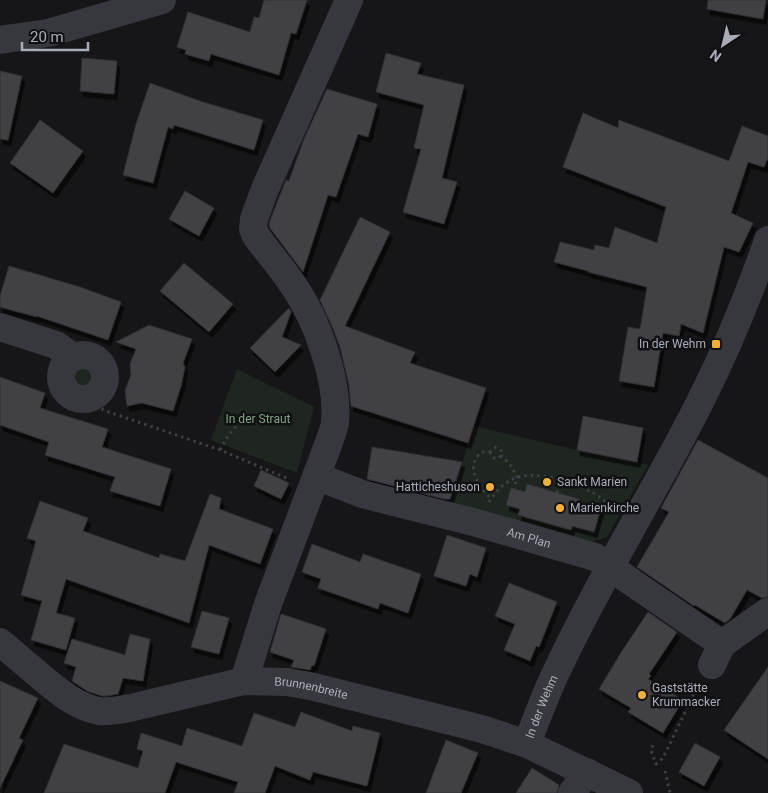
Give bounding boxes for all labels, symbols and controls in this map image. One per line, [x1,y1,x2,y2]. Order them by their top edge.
scale bar [22,20,89,52]
north arrow [698,20,748,70]
text: 20 m [30,28,64,46]
text: N [707,46,724,65]
place label: In der Wehm [639,337,706,351]
marker: In der Wehm [710,338,722,350]
park label: In der Straut [226,412,291,426]
place label: Sankt Marien [557,475,627,489]
marker: Sankt Marien [541,476,553,488]
place label: Hatticheshuson [396,480,480,494]
marker: Hatticheshuson [484,481,496,493]
place label: Marienkirche [570,501,639,515]
marker: Marienkirche [554,502,566,514]
street label: Am Plan [505,525,552,551]
street label: In der Wehm [523,673,561,740]
street label: Brunnenbreite [274,675,349,702]
place label: Gaststätte Krummacker [652,681,720,709]
marker: Gaststätte Krummacker [636,689,648,701]

